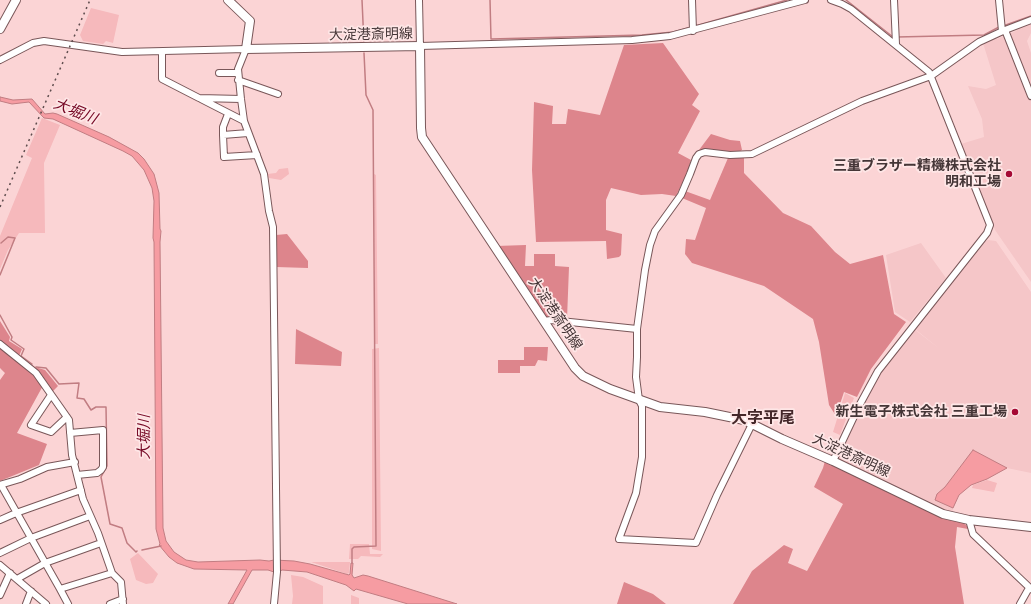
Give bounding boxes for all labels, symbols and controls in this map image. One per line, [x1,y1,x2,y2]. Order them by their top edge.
street label: 大淀港斎明線 [329,26,413,44]
water label: 大堀川 [51,95,99,129]
place label: 三重ブラザー精機株式会社 明和工場 [833,158,1001,190]
marker: 三重ブラザー精機株式会社 明和工場 [1004,169,1014,179]
street label: 大淀港斎明線 [525,274,585,354]
place label: 新生電子株式会社 三重工場 [835,404,1007,420]
marker: 新生電子株式会社 三重工場 [1010,407,1020,417]
district label: 大字平尾 [731,409,795,429]
water label: 大堀川 [136,415,154,459]
street label: 大淀港斎明線 [809,431,893,481]

